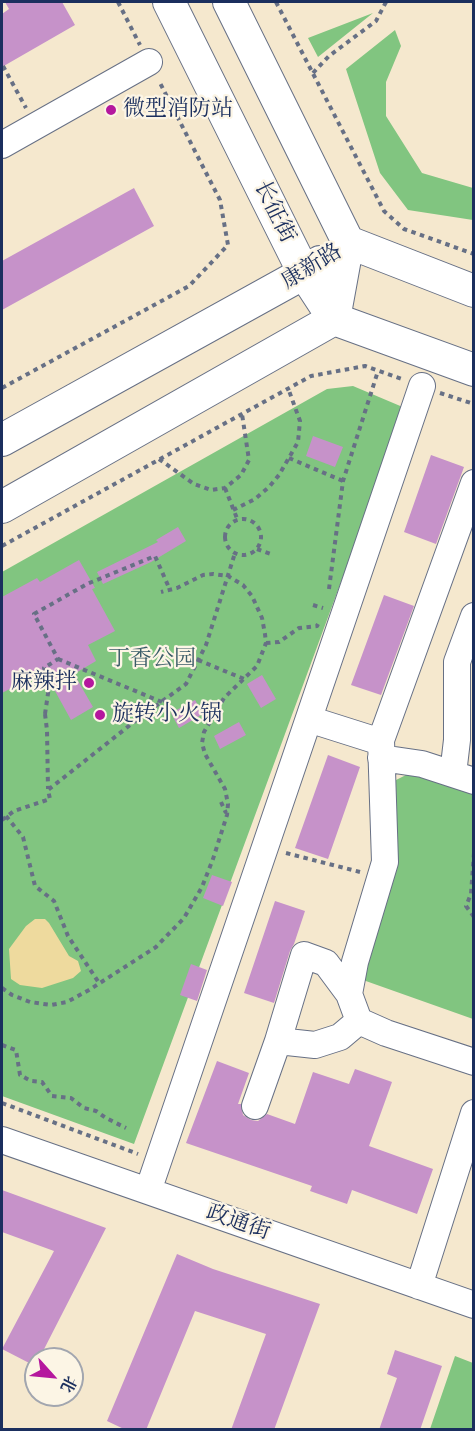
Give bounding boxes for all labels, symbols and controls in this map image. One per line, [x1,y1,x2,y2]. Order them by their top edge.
place label: 微型消防站 [123,97,233,123]
marker: 微型消防站 [104,103,118,117]
street label: 长征街 [248,177,300,247]
street label: 康新路 [277,239,347,295]
park label: 丁香公园 [108,647,196,673]
place label: 麻辣拌 [11,670,77,696]
marker: 麻辣拌 [82,676,96,690]
place label: 旋转小火锅 [112,702,222,728]
marker: 旋转小火锅 [93,708,107,722]
street label: 政通街 [203,1200,273,1246]
north arrow [24,1347,84,1407]
text: 北 [57,1373,81,1396]

